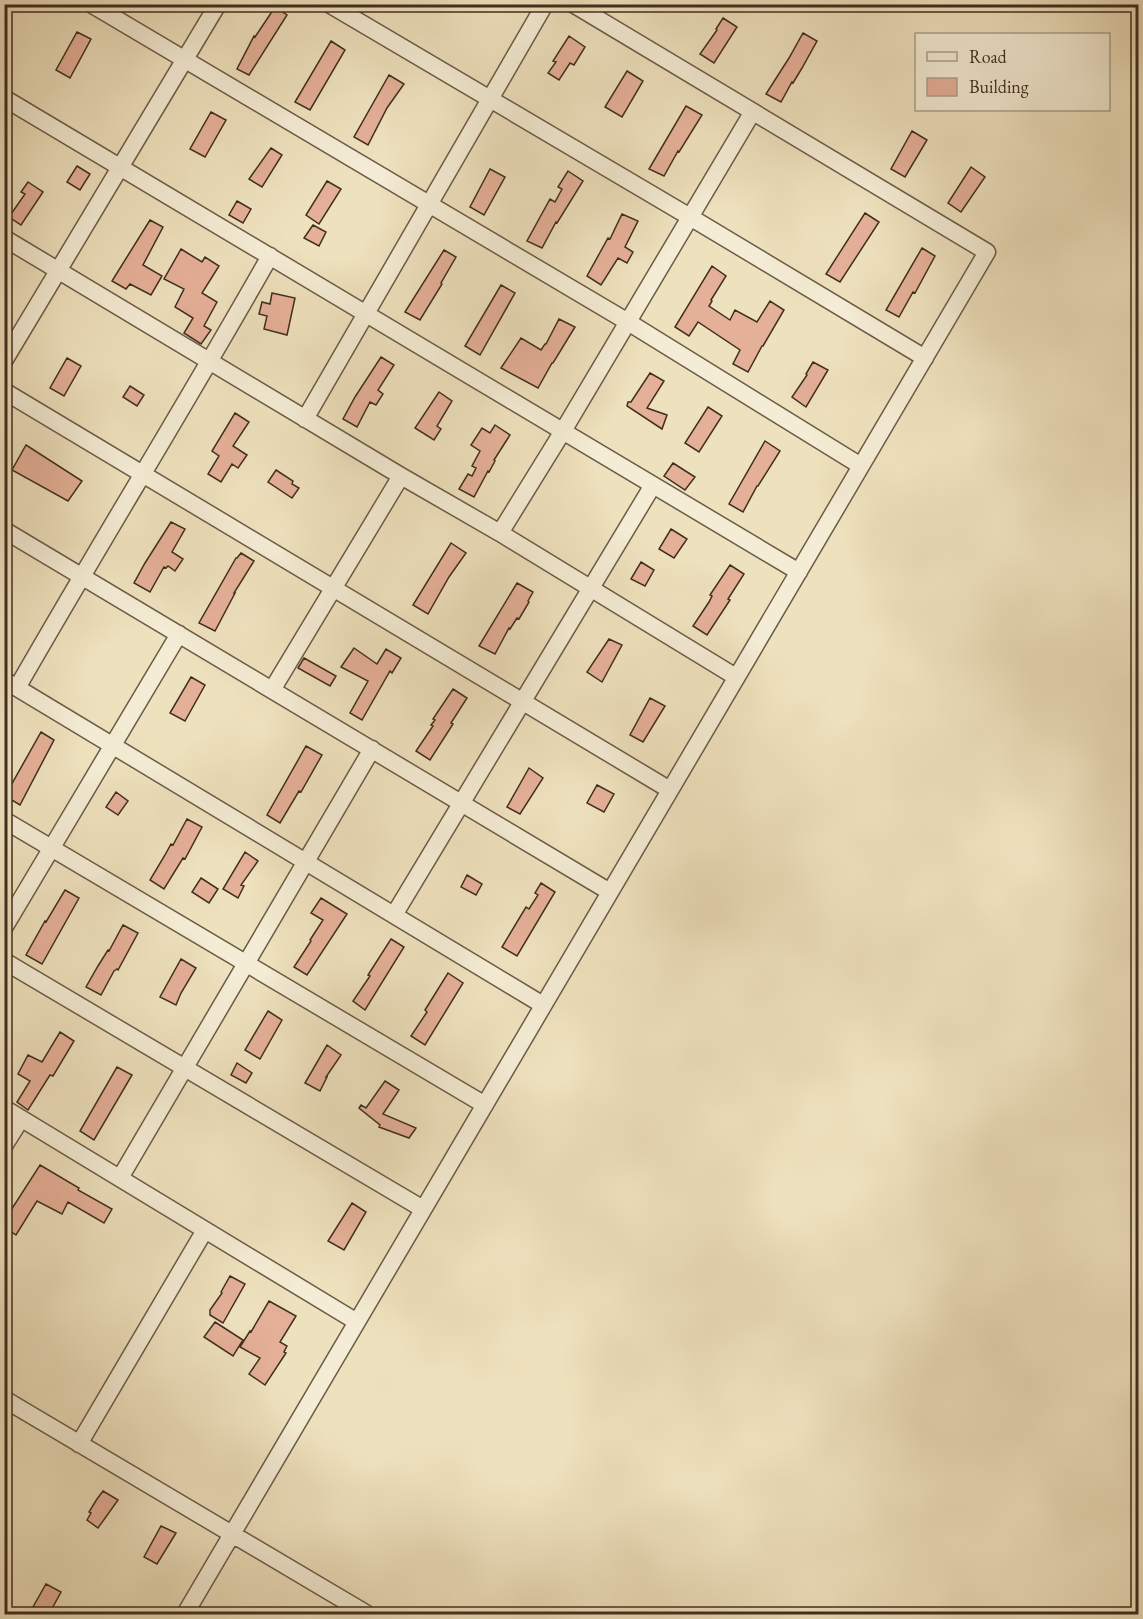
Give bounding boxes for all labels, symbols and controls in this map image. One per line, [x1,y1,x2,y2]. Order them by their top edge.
legend [915,33,1110,111]
text: Road [969,45,1008,68]
text: Building [969,75,1029,98]

